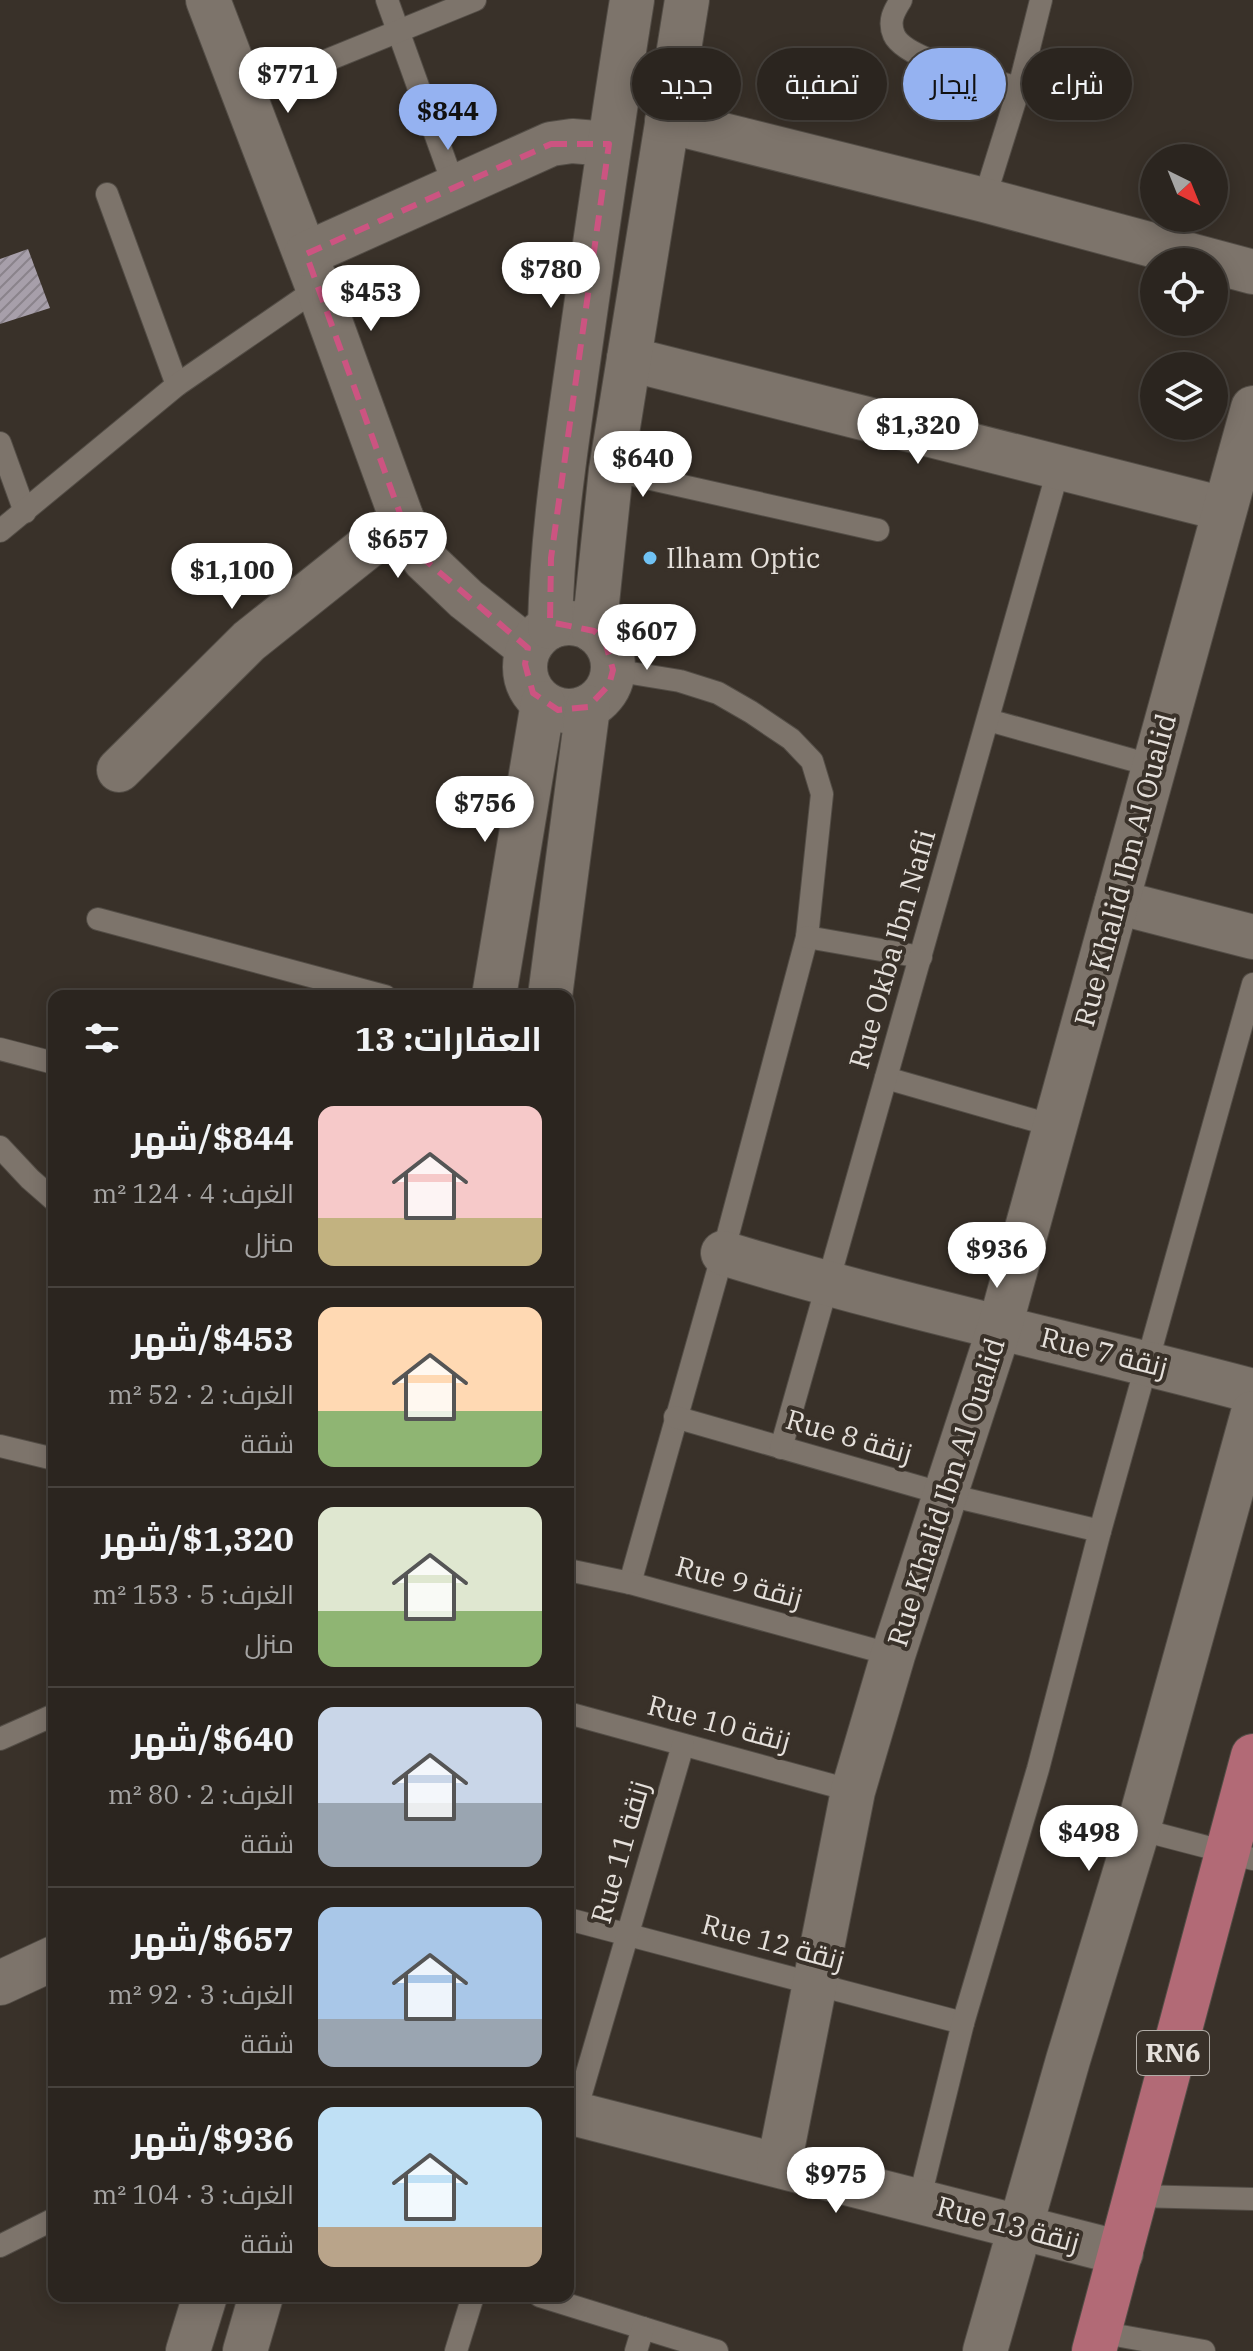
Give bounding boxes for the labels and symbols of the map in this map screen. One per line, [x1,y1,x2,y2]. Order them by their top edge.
pin: $771 [241,47,335,115]
pin: $844 [401,84,495,152]
north arrow [1140,144,1228,232]
pin: $780 [504,242,598,310]
pin: $453 [324,265,418,333]
pin: $1,320 [853,398,983,466]
pin: $640 [596,431,690,499]
pin: $657 [351,512,445,580]
place label: Ilham Optic [666,539,820,576]
pin: $1,100 [167,543,297,611]
marker: Ilham Optic [641,549,659,567]
pin: $607 [600,604,694,672]
street label: Rue Khalid Ibn Al Oualid [1065,709,1184,1030]
pin: $756 [438,776,532,844]
street label: Rue Okba Ibn Nafii [840,825,943,1073]
pin: $936 [950,1222,1044,1290]
street label: Rue 7 زنقة [1037,1318,1172,1385]
street label: Rue Khalid Ibn Al Oualid [878,1333,1013,1651]
street label: Rue 8 زنقة [782,1400,917,1471]
street label: Rue 9 زنقة [672,1547,807,1616]
street label: Rue 10 زنقة [644,1686,795,1759]
street label: Rue 11 زنقة [582,1776,657,1927]
pin: $498 [1042,1805,1136,1873]
street label: Rue 12 زنقة [698,1905,849,1978]
road number: RN6 [1137,2031,1209,2075]
pin: $975 [789,2147,883,2215]
street label: Rue 13 زنقة [933,2187,1084,2260]

